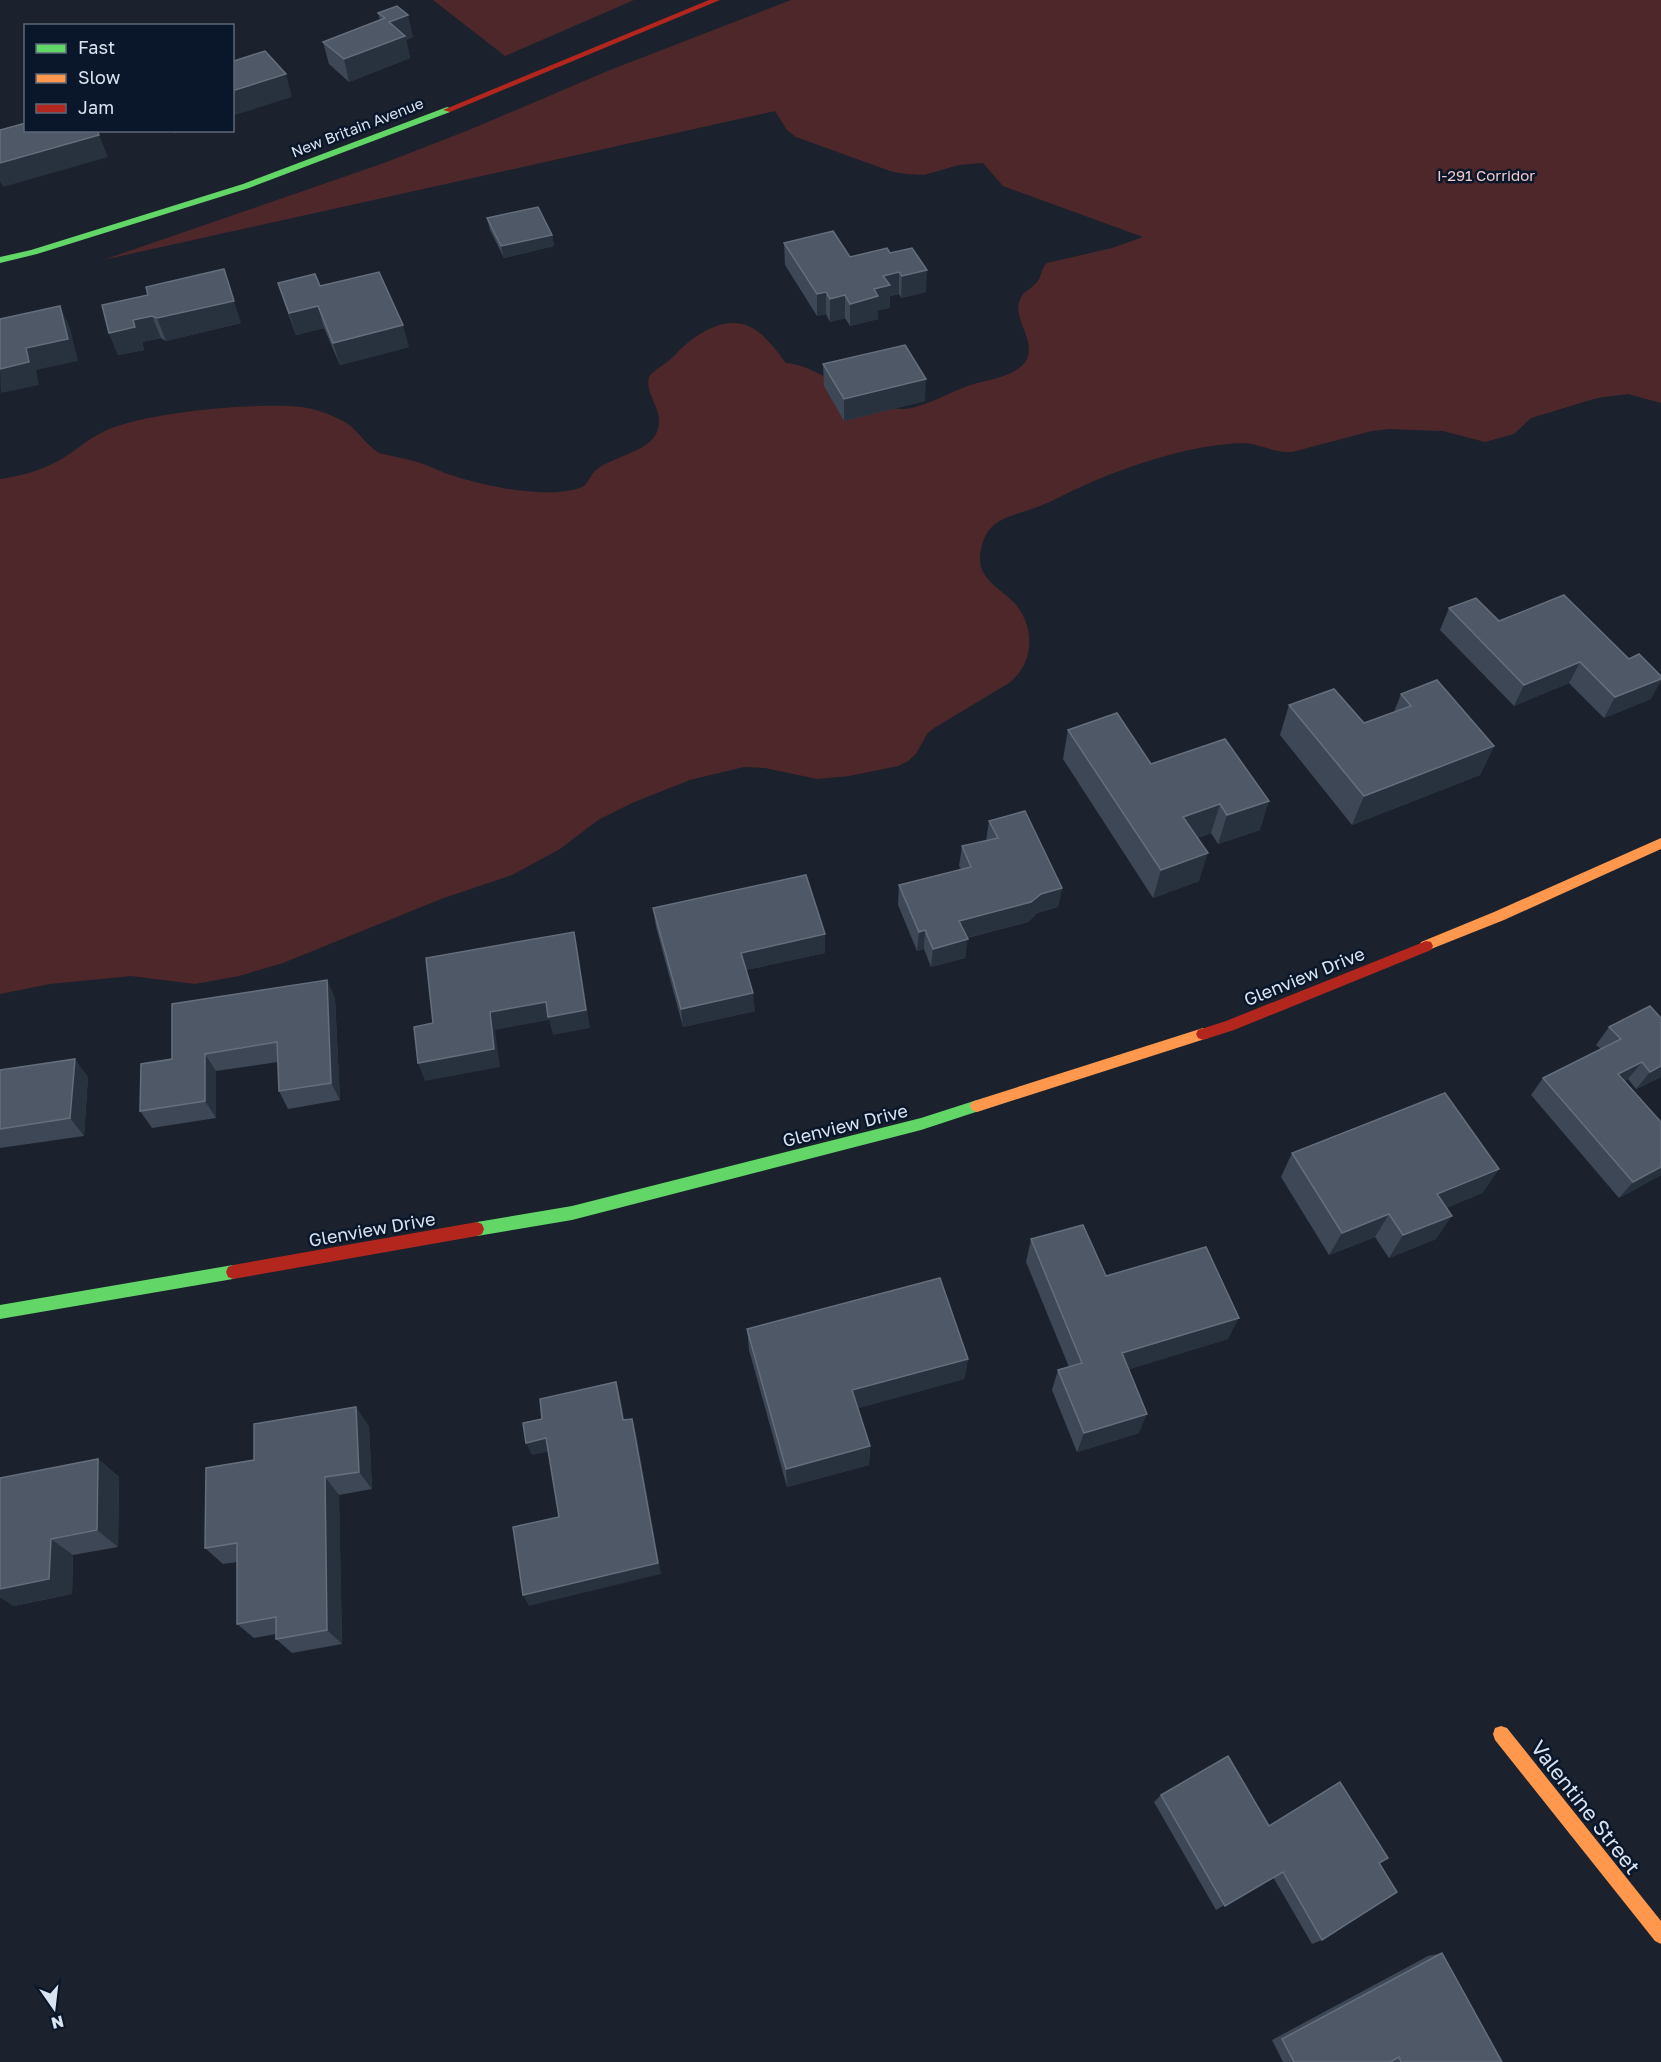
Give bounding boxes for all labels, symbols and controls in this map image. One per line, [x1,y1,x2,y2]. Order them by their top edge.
legend [24,24,234,132]
text: Fast [78,36,115,58]
text: Slow [78,66,121,88]
street label: New Britain Avenue [288,93,426,161]
text: Jam [78,96,114,118]
park label: I-291 Corridor [1437,166,1535,184]
street label: Glenview Drive [1240,942,1368,1010]
street label: Glenview Drive [780,1099,910,1151]
street label: Glenview Drive [307,1207,437,1251]
street label: Valentine Street [1526,1735,1646,1879]
north arrow [24,1978,84,2038]
text: N [49,2011,66,2034]

